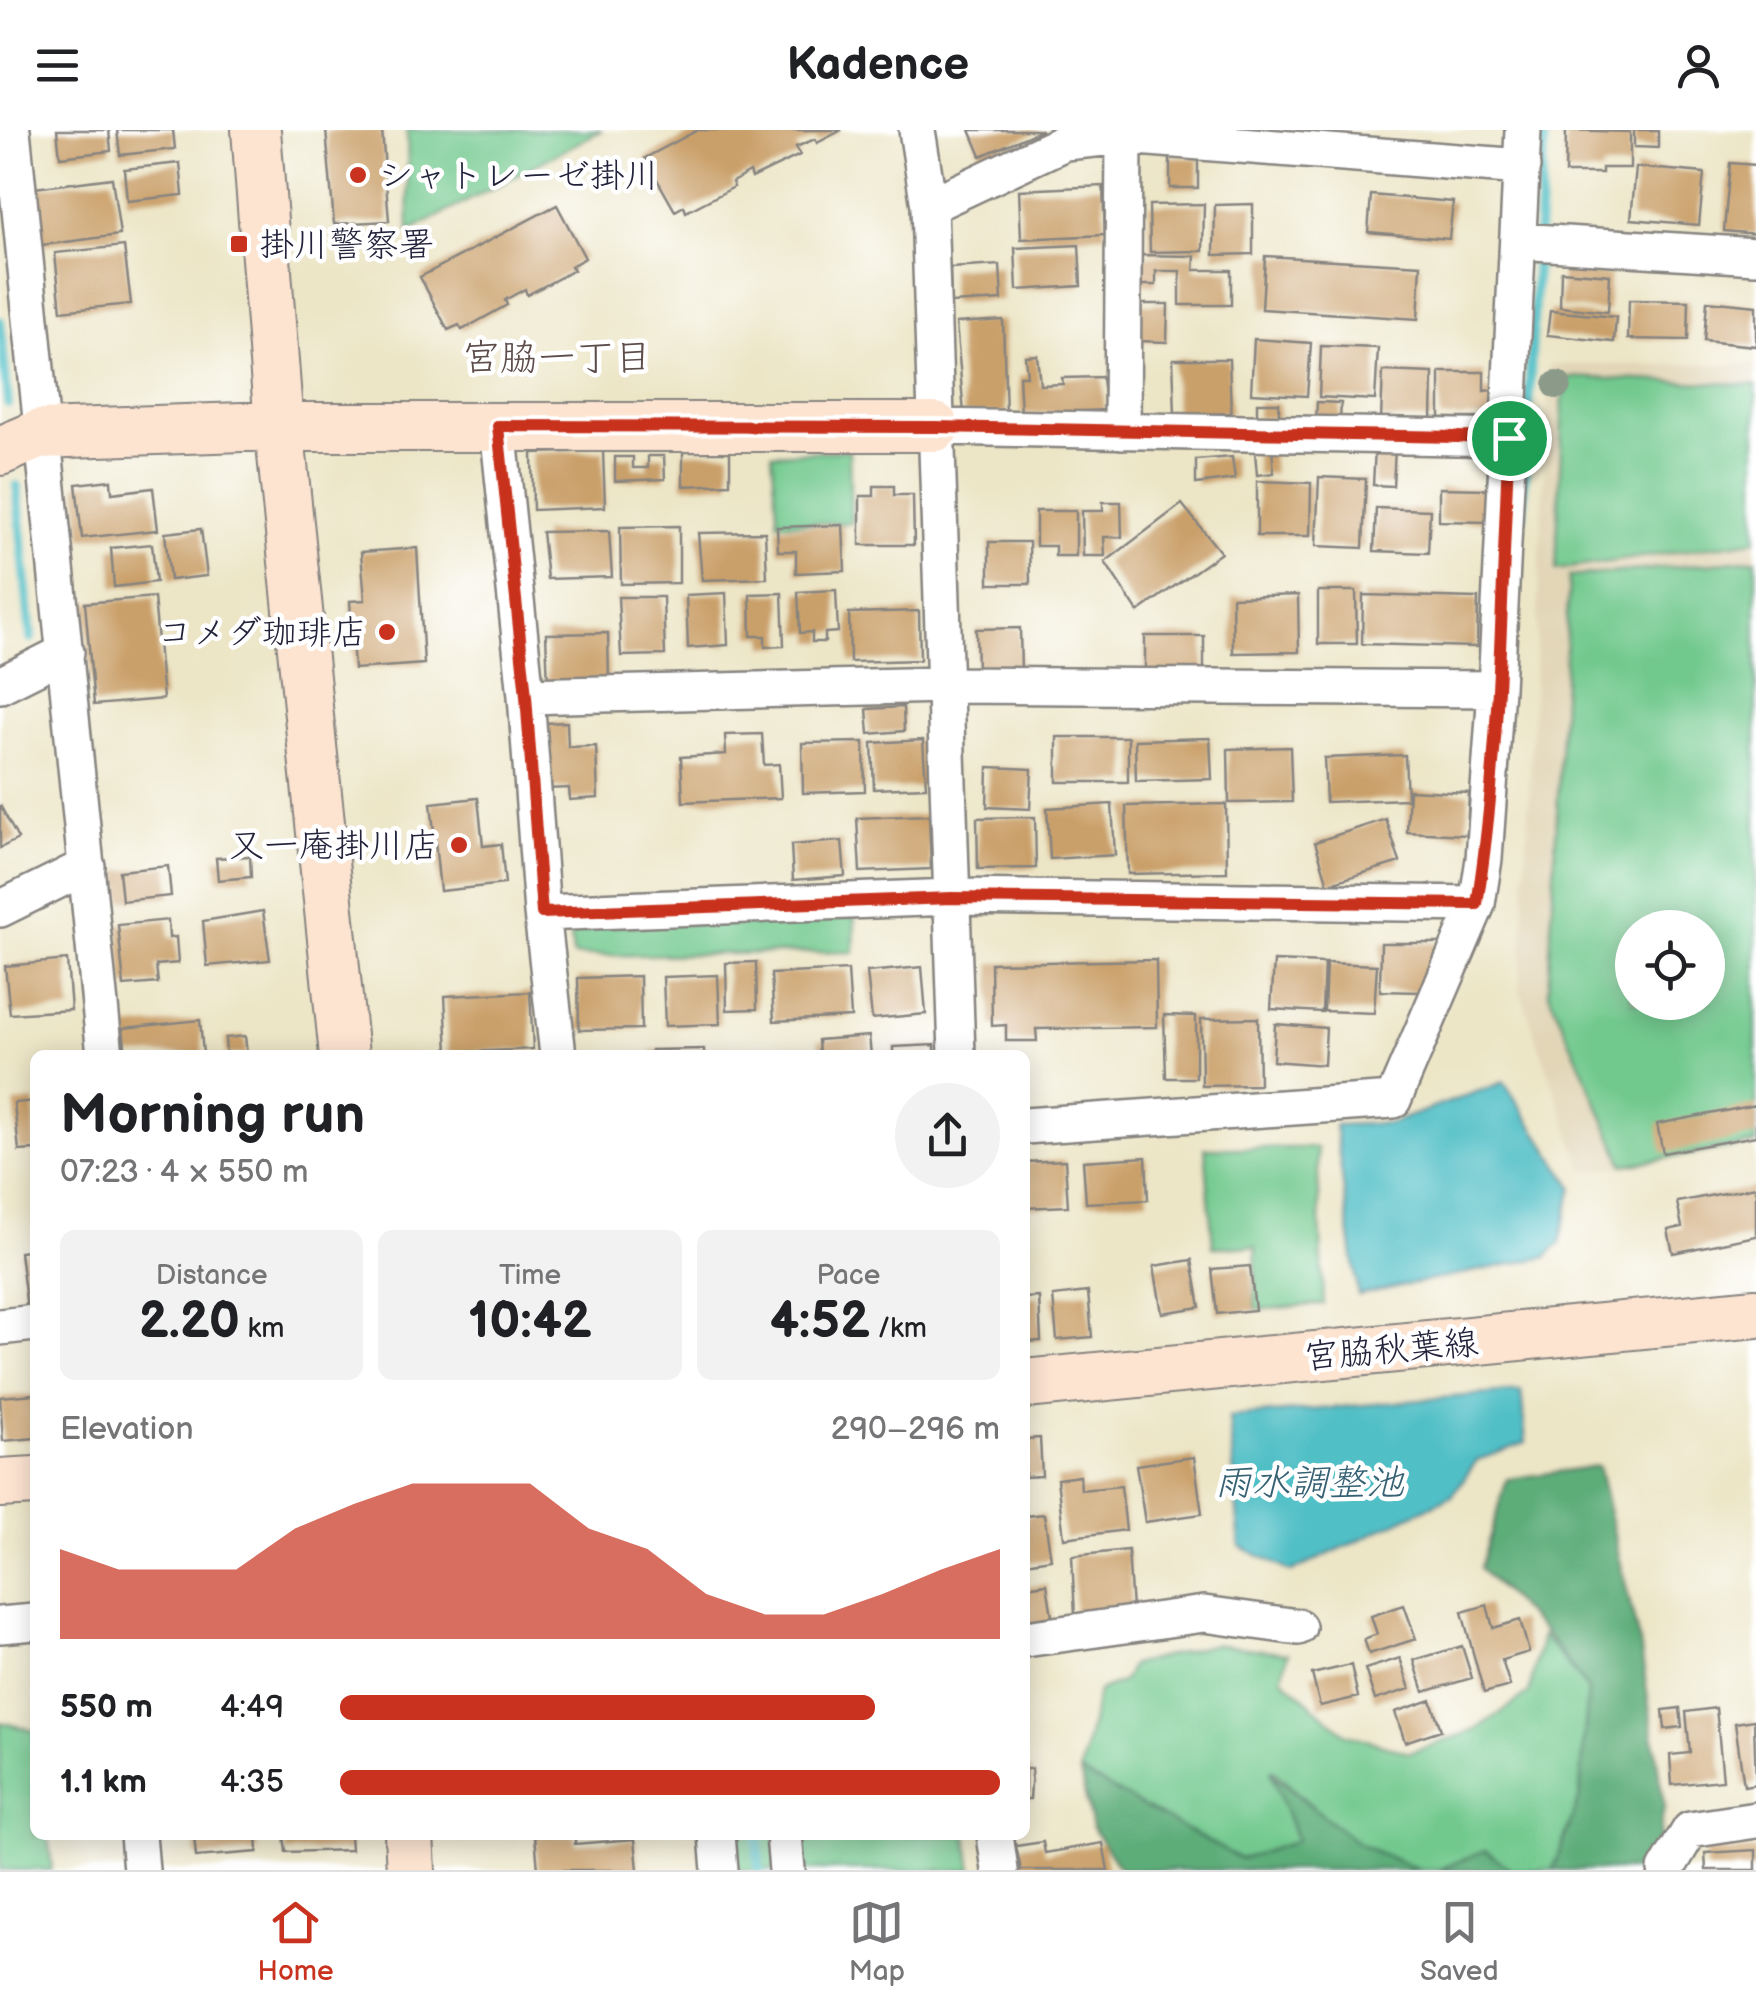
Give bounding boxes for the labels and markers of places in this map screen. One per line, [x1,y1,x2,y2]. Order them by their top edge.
place label: シャトレーゼ掛川 [378,155,659,198]
marker: シャトレーゼ掛川 [347,164,369,186]
place label: 掛川警察署 [259,224,434,267]
marker: 掛川警察署 [228,233,250,255]
pin [1467,396,1552,481]
place label: コメダ珈琲店 [157,612,367,655]
marker: コメダ珈琲店 [376,621,398,643]
place label: 又一庵掛川店 [229,825,439,868]
marker: 又一庵掛川店 [448,834,470,856]

